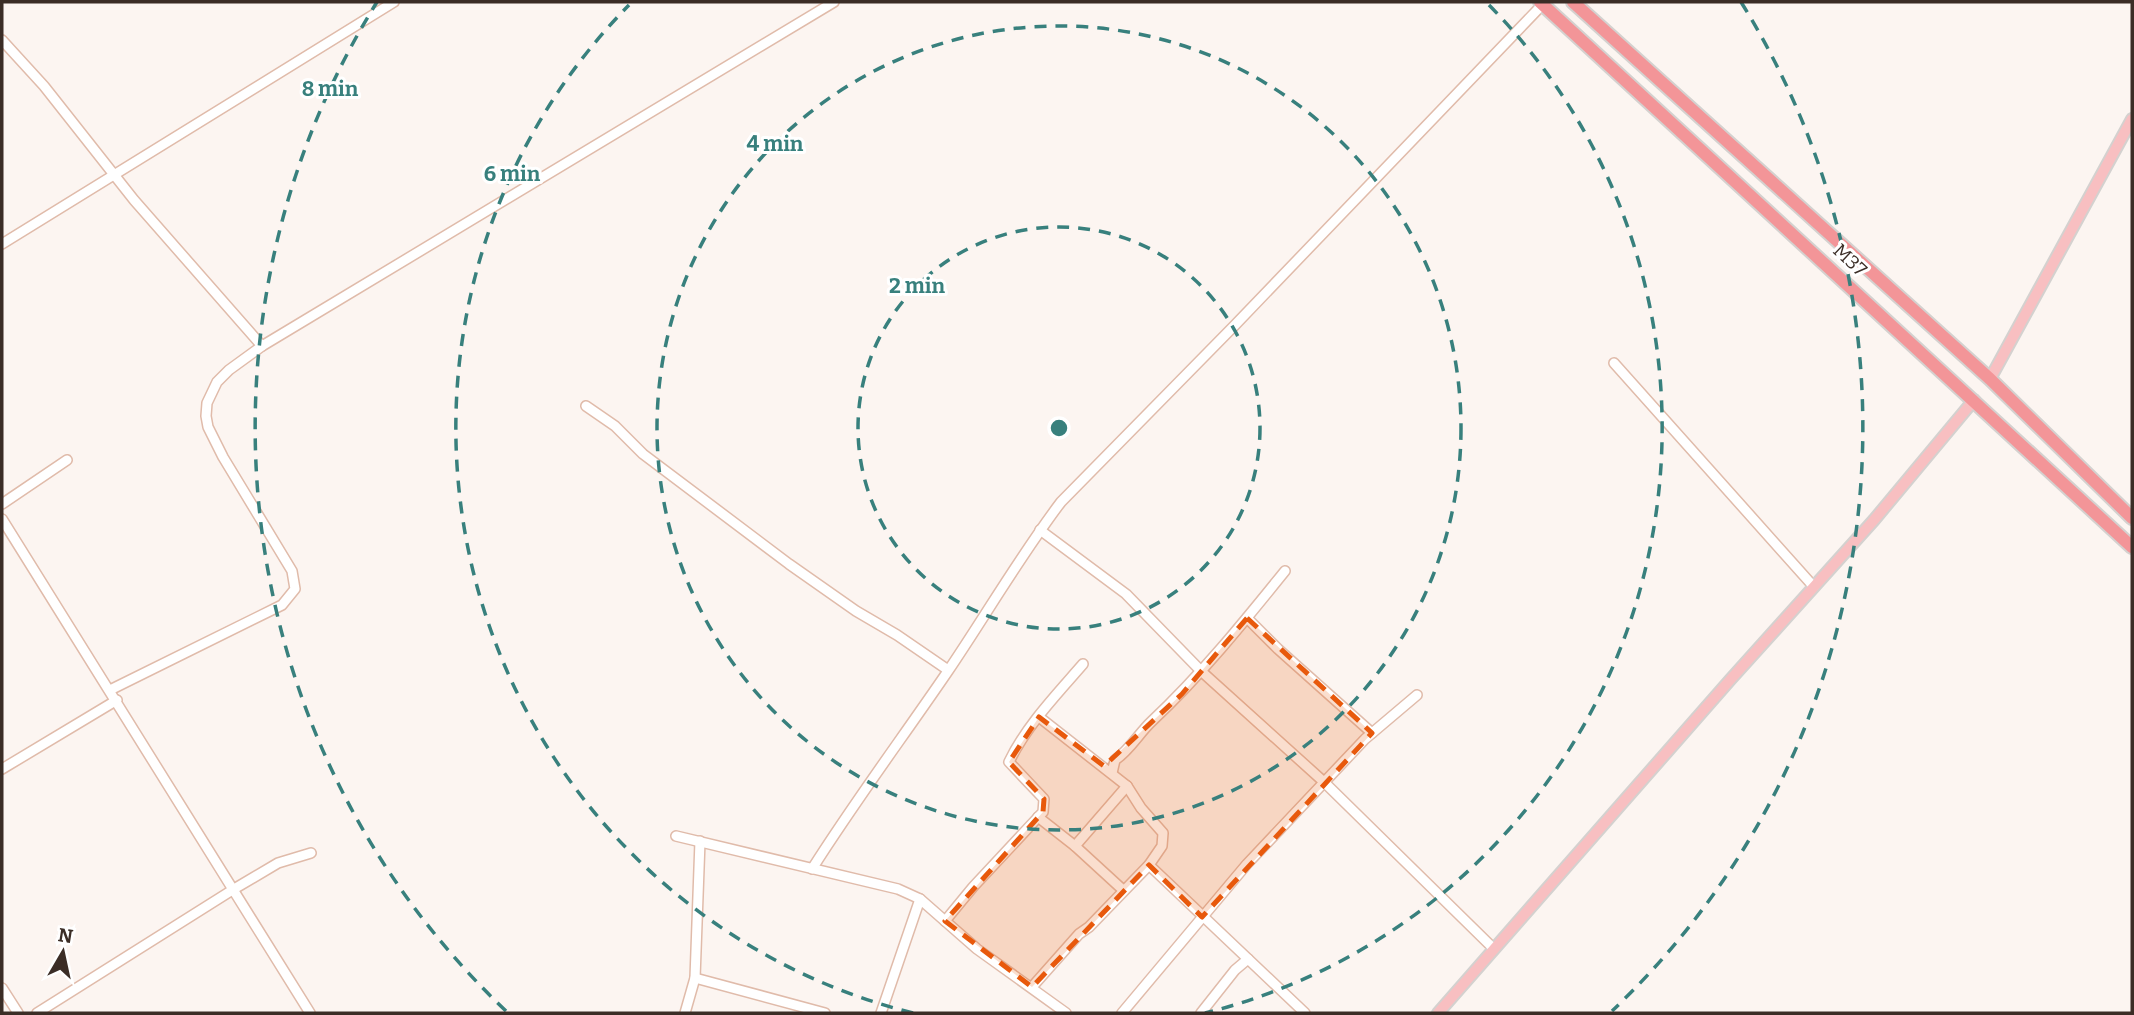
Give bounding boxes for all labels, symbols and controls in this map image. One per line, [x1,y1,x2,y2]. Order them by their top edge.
text: 8 min [302,76,359,102]
text: 4 min [747,131,804,157]
text: 6 min [484,161,541,187]
street label: M37 [1829,239,1872,281]
text: 2 min [889,273,945,299]
centre of rings [1047,416,1071,440]
north arrow [28,917,98,987]
text: N [57,923,75,948]

